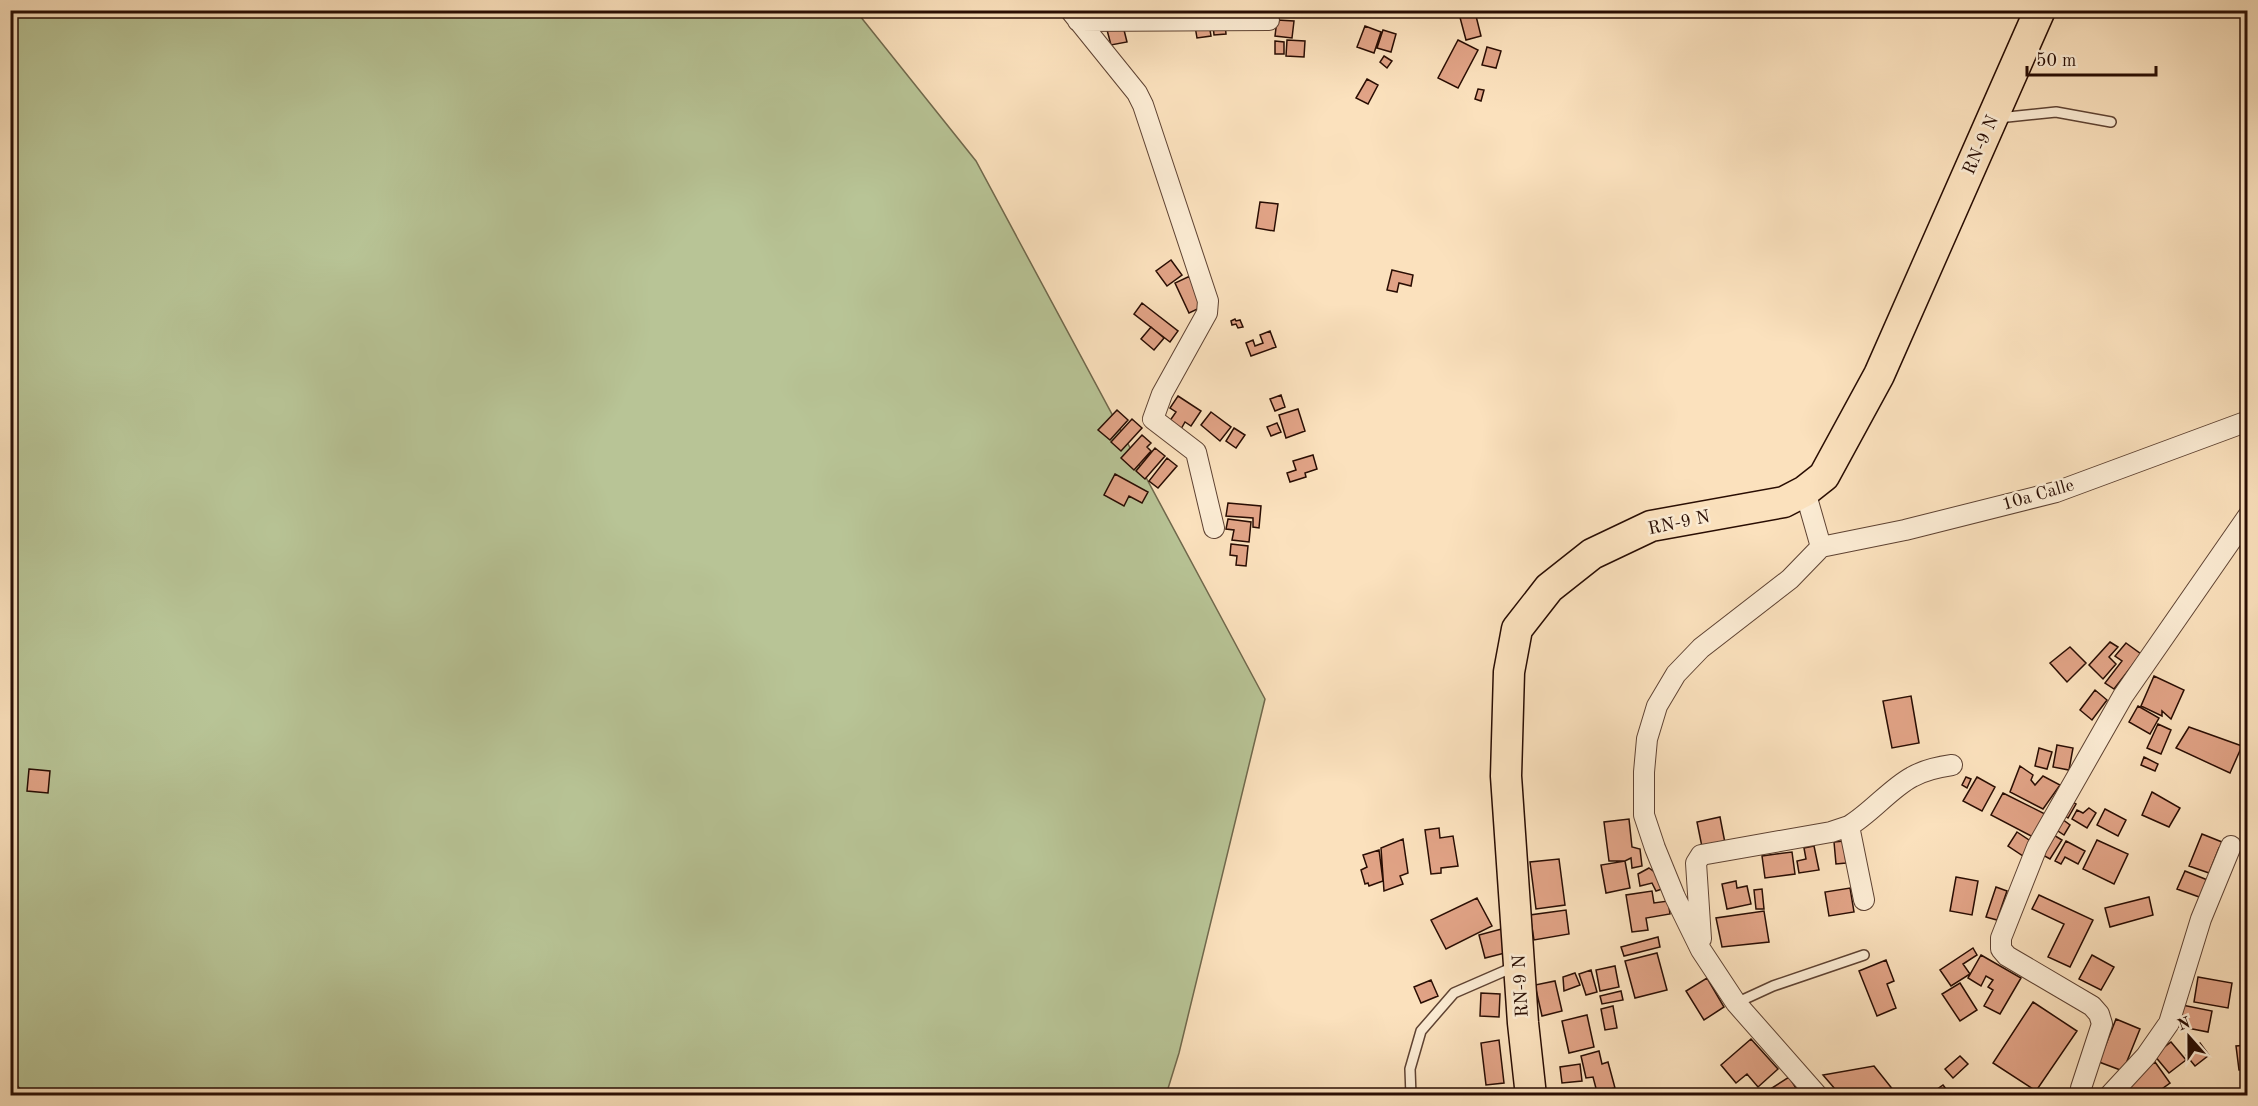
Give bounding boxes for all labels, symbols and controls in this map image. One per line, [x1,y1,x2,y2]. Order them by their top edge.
scale bar [2027,39,2156,77]
text: 50 m [2036,52,2076,70]
street label: RN-9 N [1960,113,2002,177]
street label: 10a Calle [2000,476,2076,514]
street label: RN-9 N [1646,508,1712,538]
street label: RN-9 N [1510,954,1532,1018]
north arrow [2159,1007,2219,1067]
text: N [2176,1015,2194,1035]

